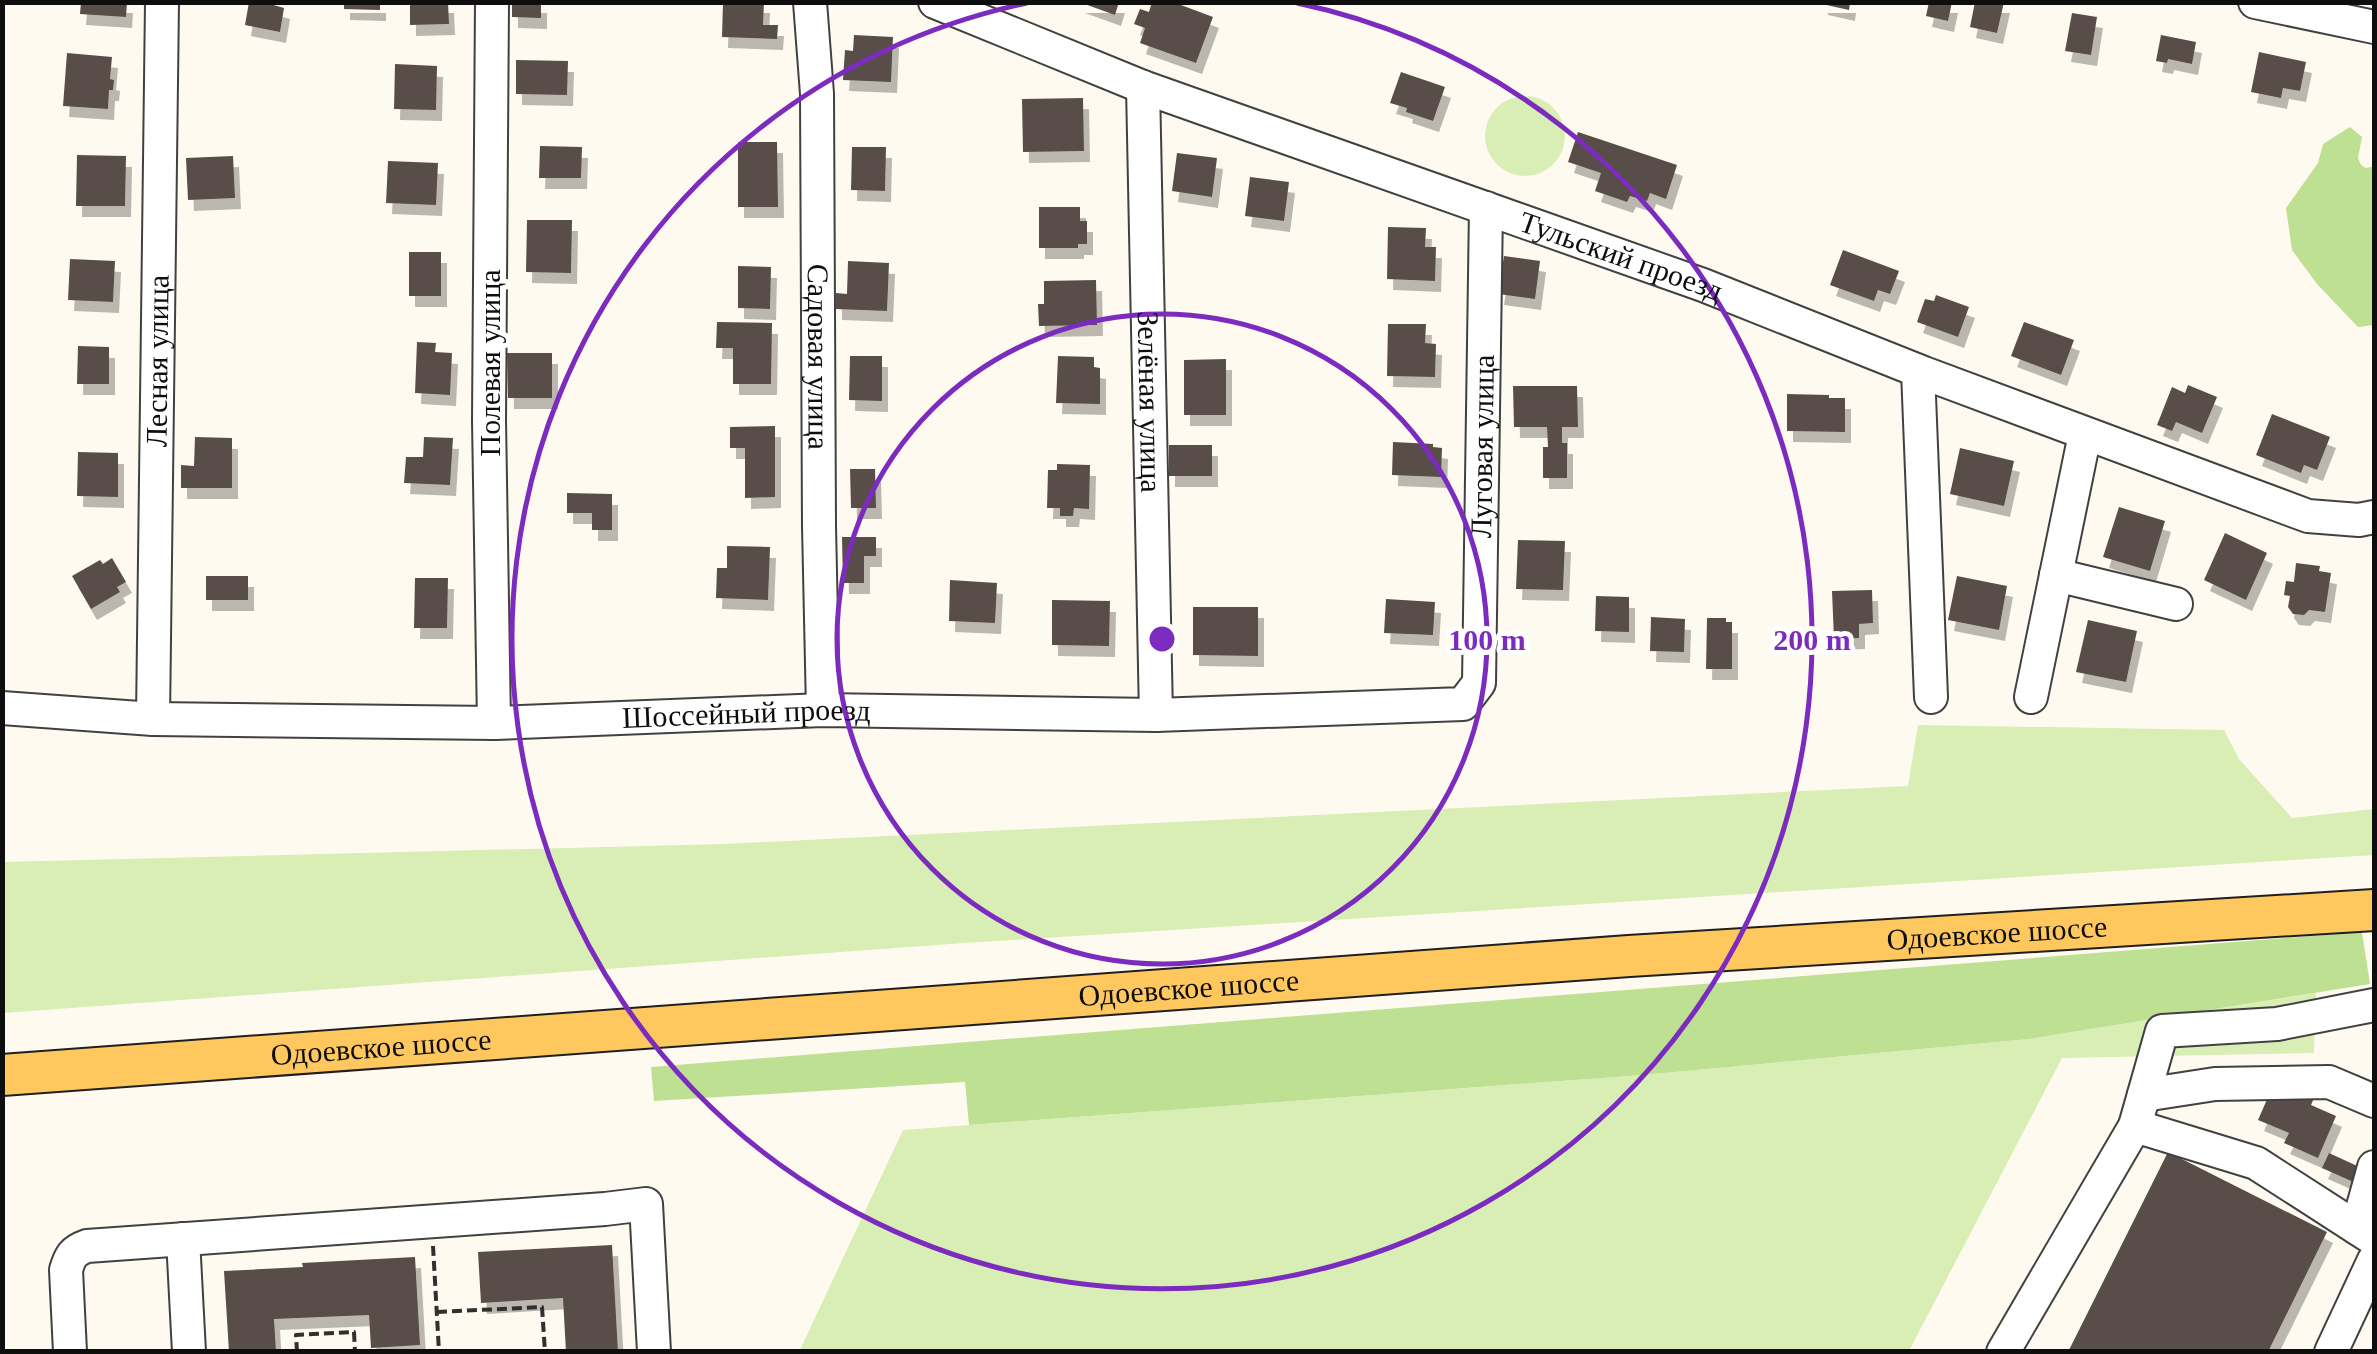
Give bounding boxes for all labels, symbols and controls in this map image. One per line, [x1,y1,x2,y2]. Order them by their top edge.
street label: Тульский проезд [1515,205,1728,307]
street label: Садовая улица [802,264,836,450]
street label: Полевая улица [473,269,506,457]
street label: Лесная улица [139,275,175,447]
street label: Зелёная улица [1132,311,1168,493]
street label: Луговая улица [1464,354,1500,538]
centre of rings [1144,621,1180,657]
text: 100 m [1448,623,1526,656]
text: 200 m [1773,623,1851,656]
street label: Шоссейный проезд [621,693,871,734]
street label: Одоевское шоссе [1886,910,2108,956]
street label: Одоевское шоссе [1077,963,1300,1012]
street label: Одоевское шоссе [270,1022,492,1071]

